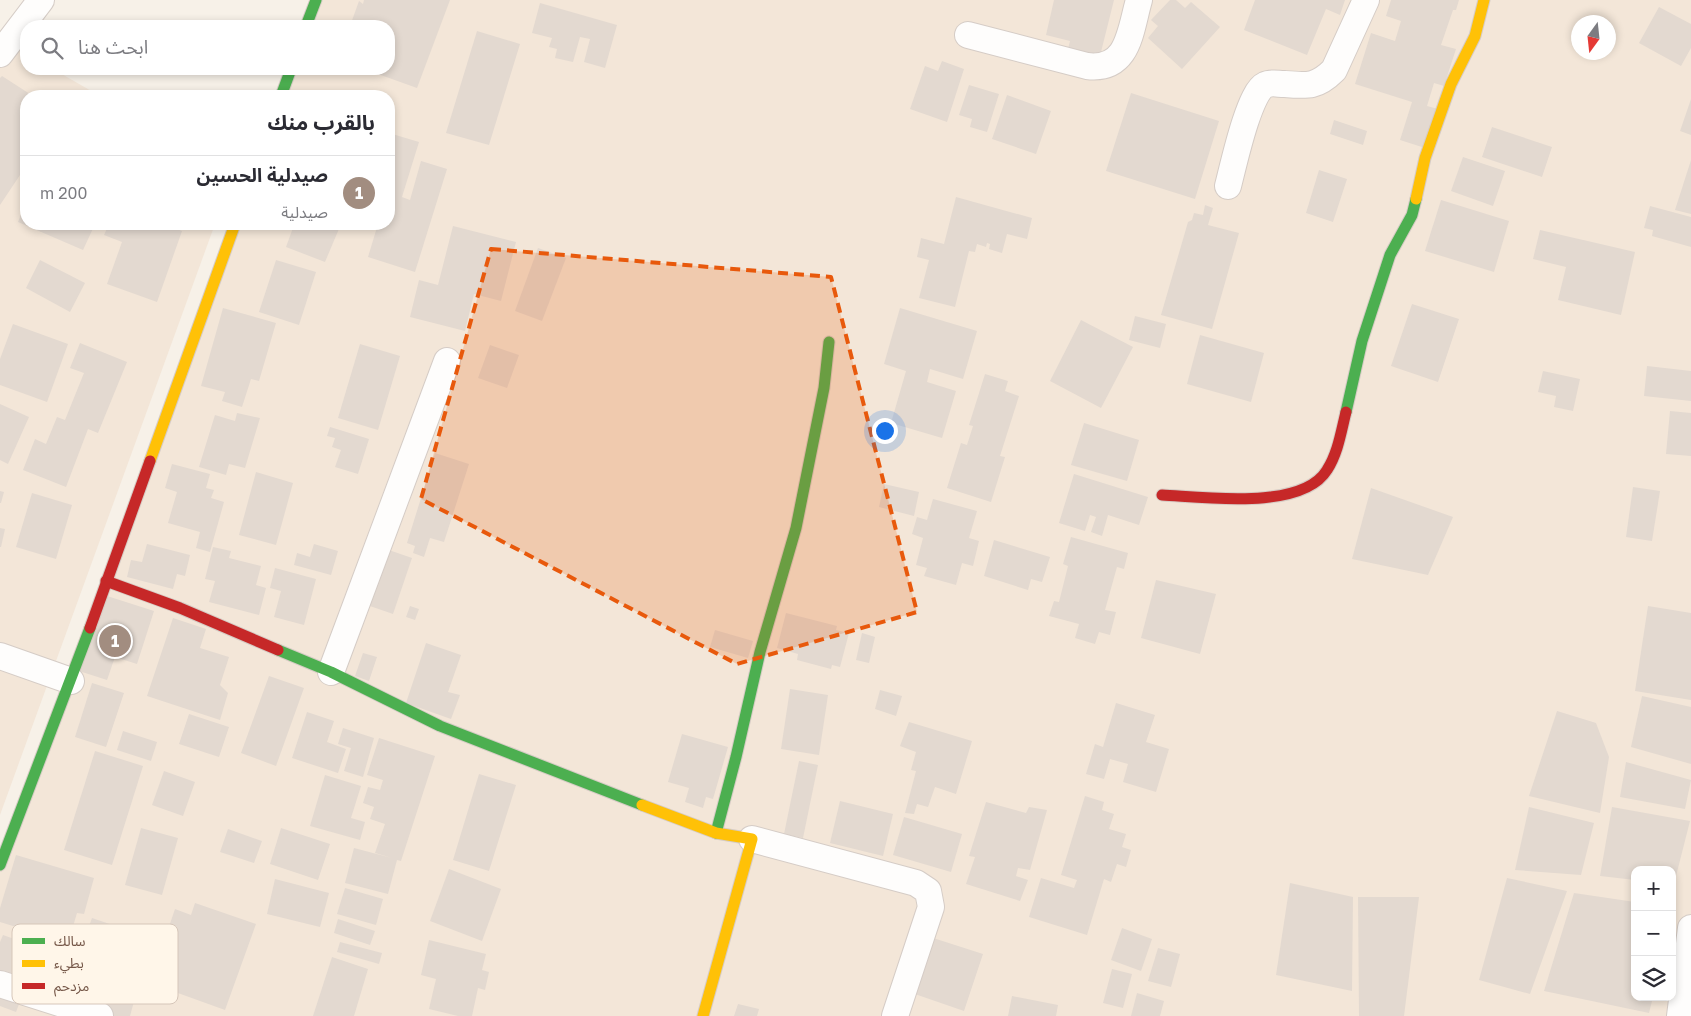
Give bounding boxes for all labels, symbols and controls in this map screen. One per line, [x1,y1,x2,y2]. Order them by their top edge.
north arrow [1571,15,1616,60]
search box [20,20,395,75]
icon: search [38,34,66,62]
text: ابحث هنا [78,35,148,58]
text: بالقرب منك [267,109,375,135]
text: صيدلية الحسين [196,163,328,186]
text: 200 m [40,183,87,203]
text: 1 [355,183,363,203]
text: صيدلية [281,202,328,222]
your location [872,418,898,444]
pin: 1 [99,622,131,660]
map controls [1631,866,1676,1001]
button: + [1631,866,1676,911]
button: − [1631,911,1676,956]
legend [12,924,178,1004]
text: سالك [54,932,86,949]
text: بطيء [54,954,84,974]
button: layers [1631,956,1676,1001]
text: مزدحم [54,977,89,997]

